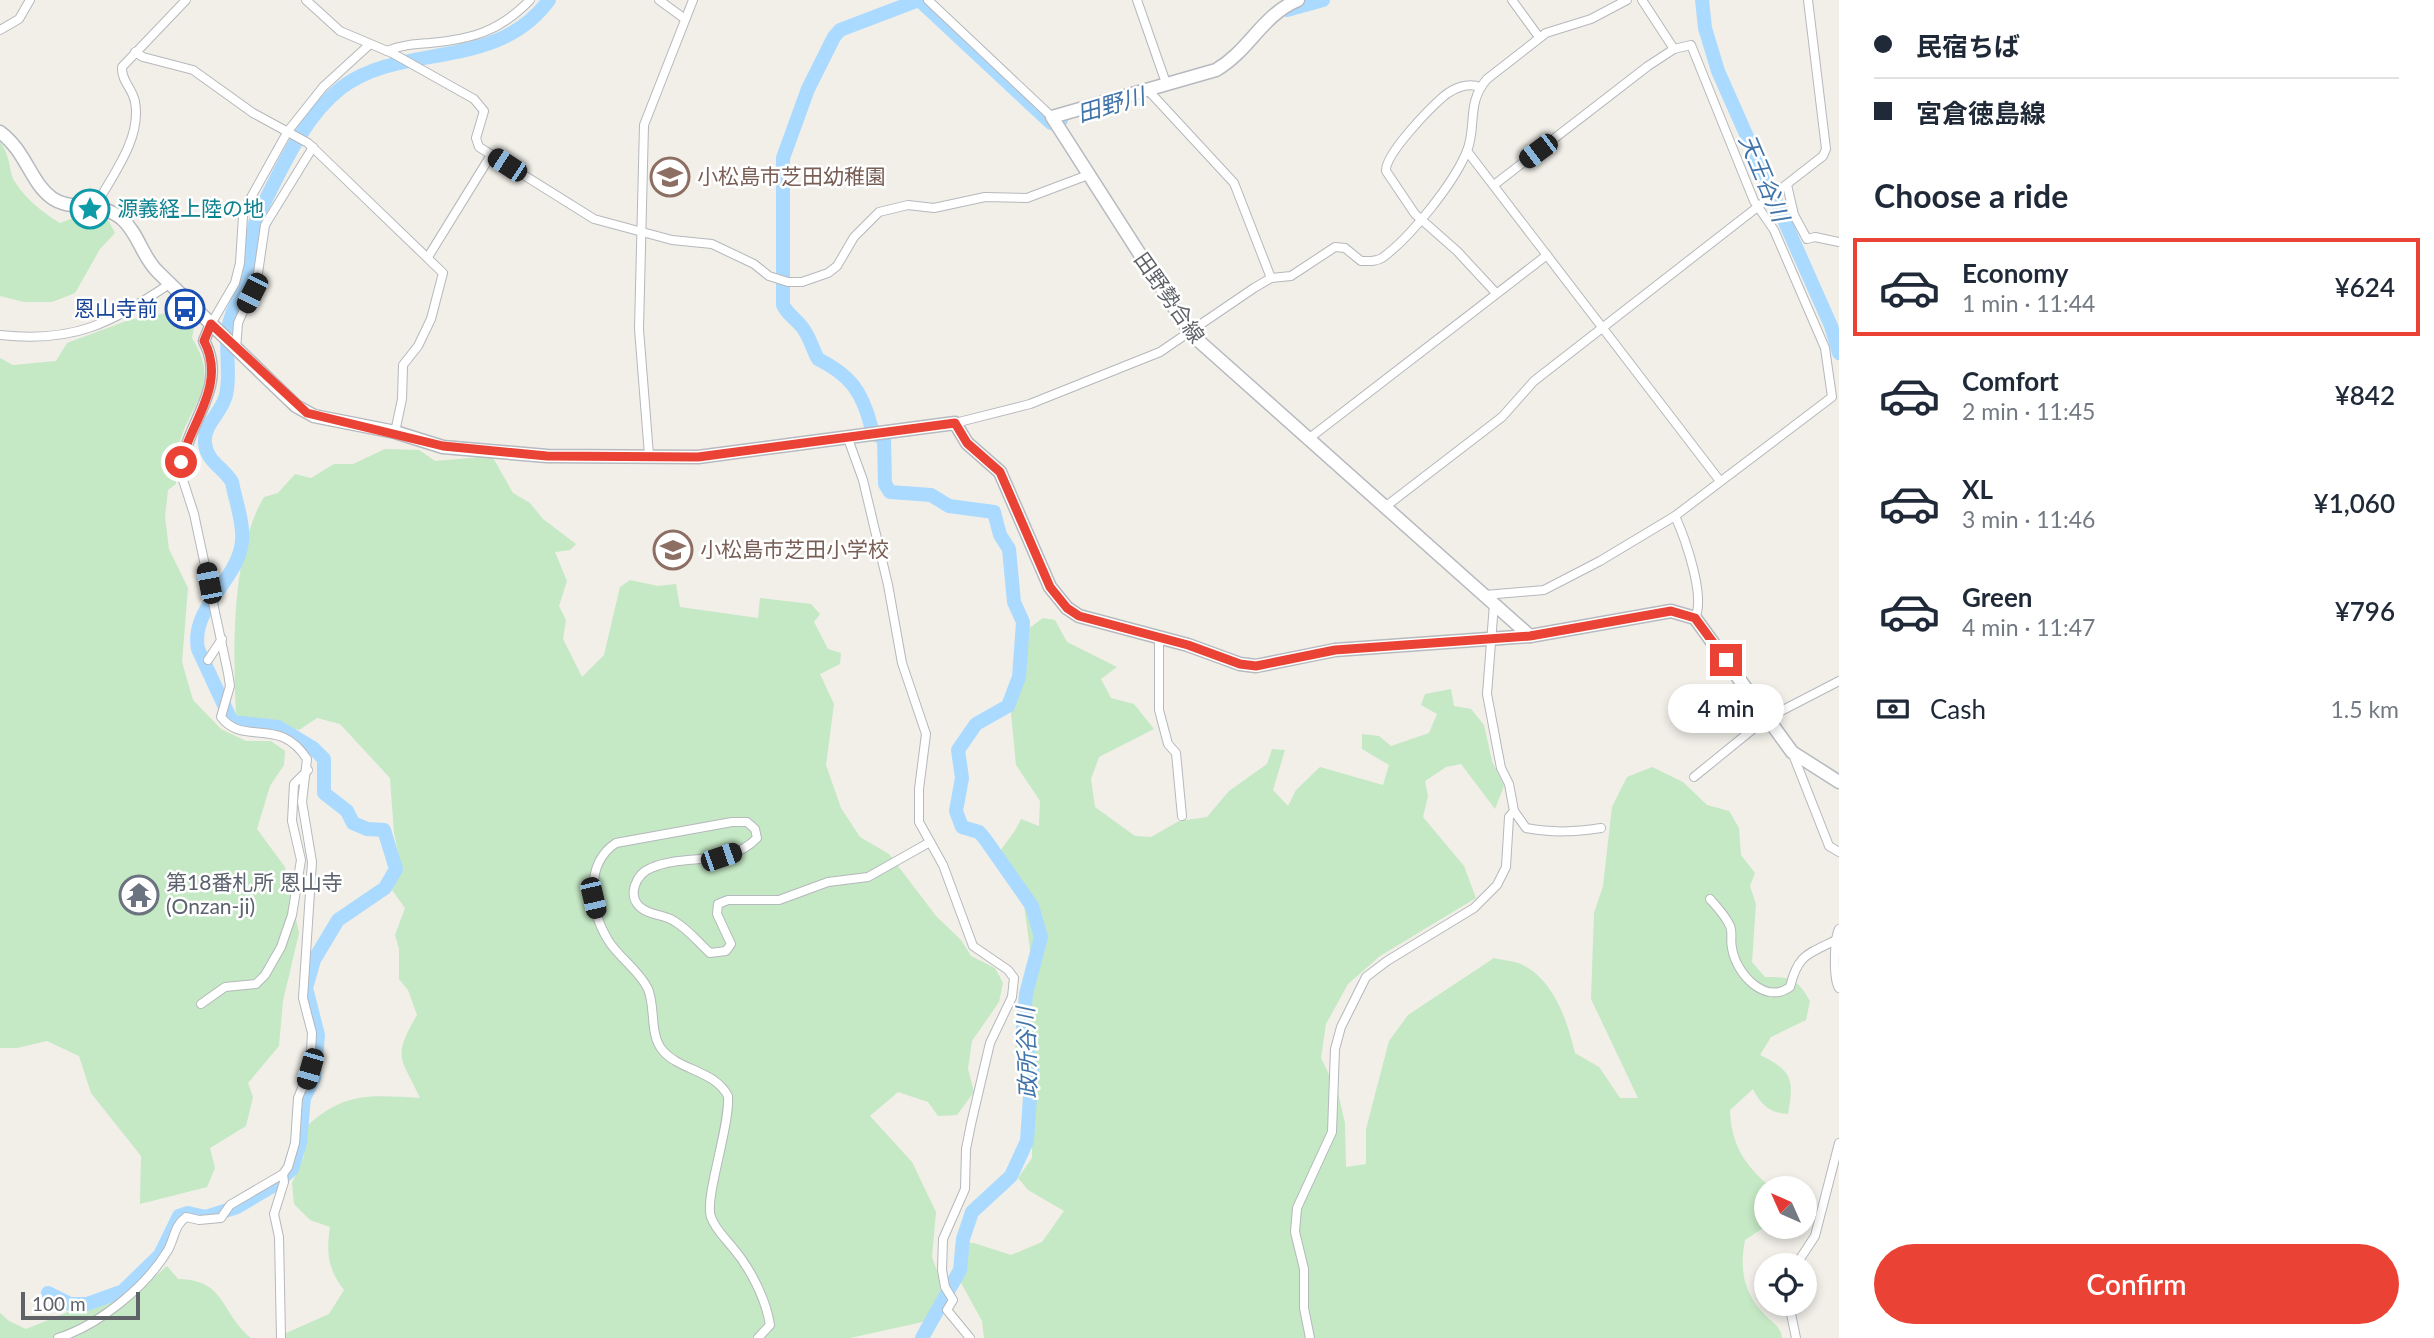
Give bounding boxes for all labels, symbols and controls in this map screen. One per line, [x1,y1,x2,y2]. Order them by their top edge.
text: 民宿ちば [1916,30,2020,62]
water label: 田野川 [1074,80,1151,127]
text: 宮倉徳島線 [1916,97,2046,129]
car [1515,130,1562,172]
water label: 天王谷川 [1734,130,1797,228]
car [484,145,531,185]
school or university icon: 小松島市芝田幼稚園 [649,156,691,198]
place label: 小松島市芝田幼稚園 [697,163,886,188]
text: Choose a ride [1874,176,2068,215]
place icon: 源義経上陸の地 [69,188,111,230]
place label: 源義経上陸の地 [117,195,264,220]
street label: 田野勢合線 [1130,247,1211,347]
icon: car [1878,256,1941,319]
text: Economy [1962,257,2068,289]
car [234,270,271,316]
text: ¥624 [2335,271,2395,303]
bus stop icon: 恩山寺前 [164,288,206,330]
text: 1 min · 11:44 [1962,289,2095,317]
place label: 恩山寺前 [74,295,158,320]
icon: car [1878,364,1941,427]
text: Comfort [1962,365,2059,397]
text: ¥842 [2335,379,2395,411]
text: 2 min · 11:45 [1962,397,2095,425]
route start [165,446,197,478]
icon: car [1878,472,1941,535]
text: XL [1962,473,1993,505]
text: ¥1,060 [2314,487,2395,519]
text: 3 min · 11:46 [1962,505,2095,533]
school or university icon: 小松島市芝田小学校 [652,529,694,571]
place label: 小松島市芝田小学校 [700,536,889,561]
car [195,560,224,606]
icon: car [1878,580,1941,643]
text: Green [1962,581,2032,613]
text: ¥796 [2335,595,2395,627]
text: 4 min · 11:47 [1962,613,2095,641]
route end [1710,644,1742,676]
callout: 4 min [1668,684,1784,734]
icon: cash [1874,690,1912,728]
text: Cash [1930,693,1986,725]
text: 4 min [1698,694,1754,722]
text: 1.5 km [2330,695,2399,723]
car [698,840,745,874]
place label: 第18番札所 恩山寺 (Onzan-ji) [166,869,343,918]
temple icon: 第18番札所 恩山寺 (Onzan-ji) [118,874,160,916]
car [579,875,608,921]
water label: 政所谷川 [1010,1004,1042,1099]
car [295,1046,326,1092]
north arrow [1754,1176,1816,1239]
map controls [1754,1176,1817,1316]
button: Confirm [1874,1244,2399,1324]
button: locate [1754,1253,1817,1316]
scale bar [21,1289,140,1321]
text: 100 m [32,1292,86,1315]

